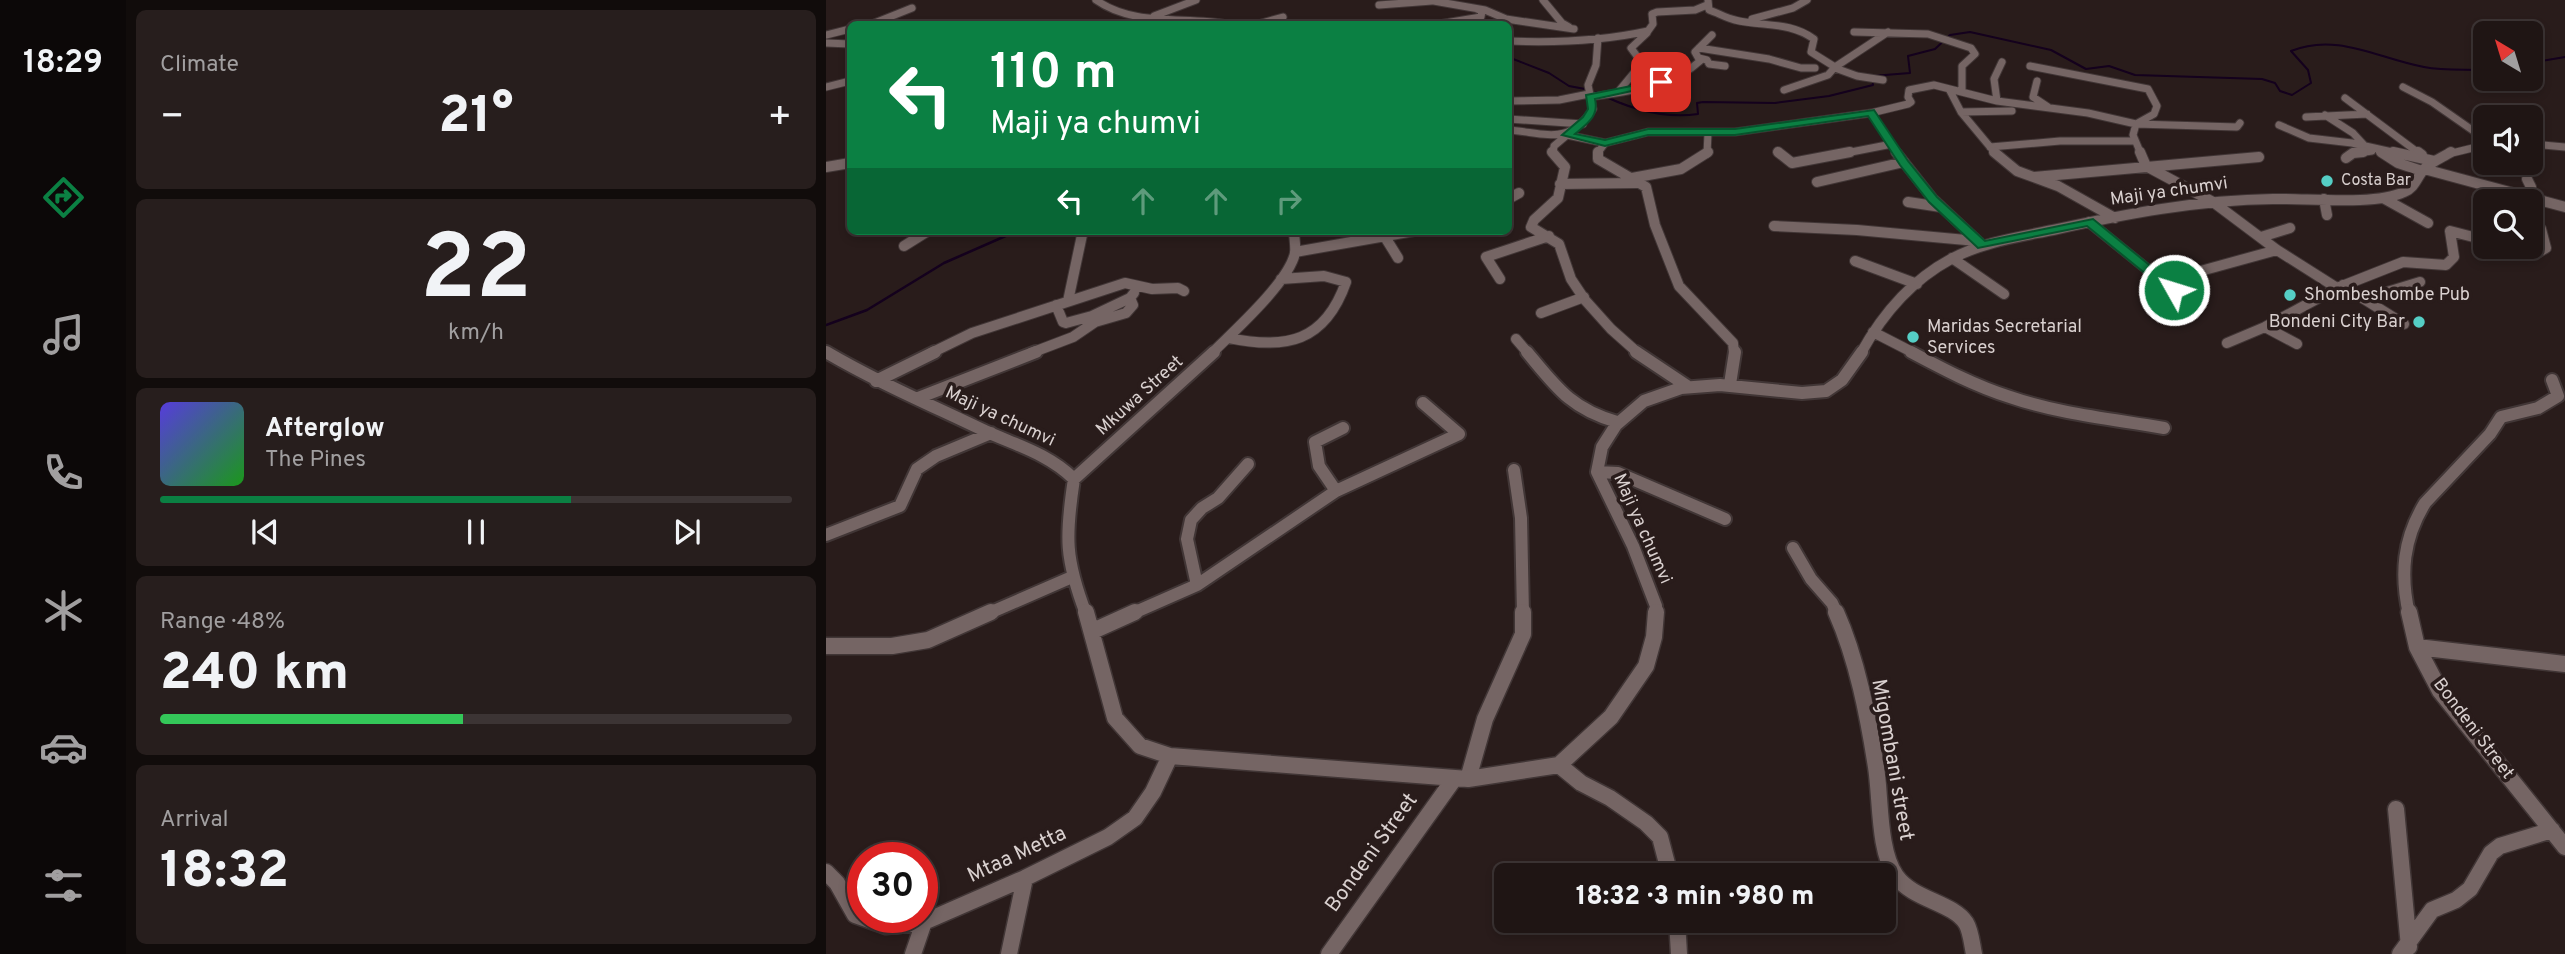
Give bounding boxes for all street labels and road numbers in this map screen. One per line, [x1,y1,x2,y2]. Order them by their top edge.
street label: Maji ya chumvi [2109,172,2229,212]
street label: Mkuwa Street [1091,351,1189,441]
street label: Maji ya chumvi [941,382,1059,452]
street label: Maji ya chumvi [1607,470,1677,588]
street label: Bondeni Street [2427,674,2519,784]
street label: Migombani street [1864,677,1920,843]
street label: Bondeni Street [1320,788,1424,918]
street label: Mtaa Metta [963,820,1071,890]

